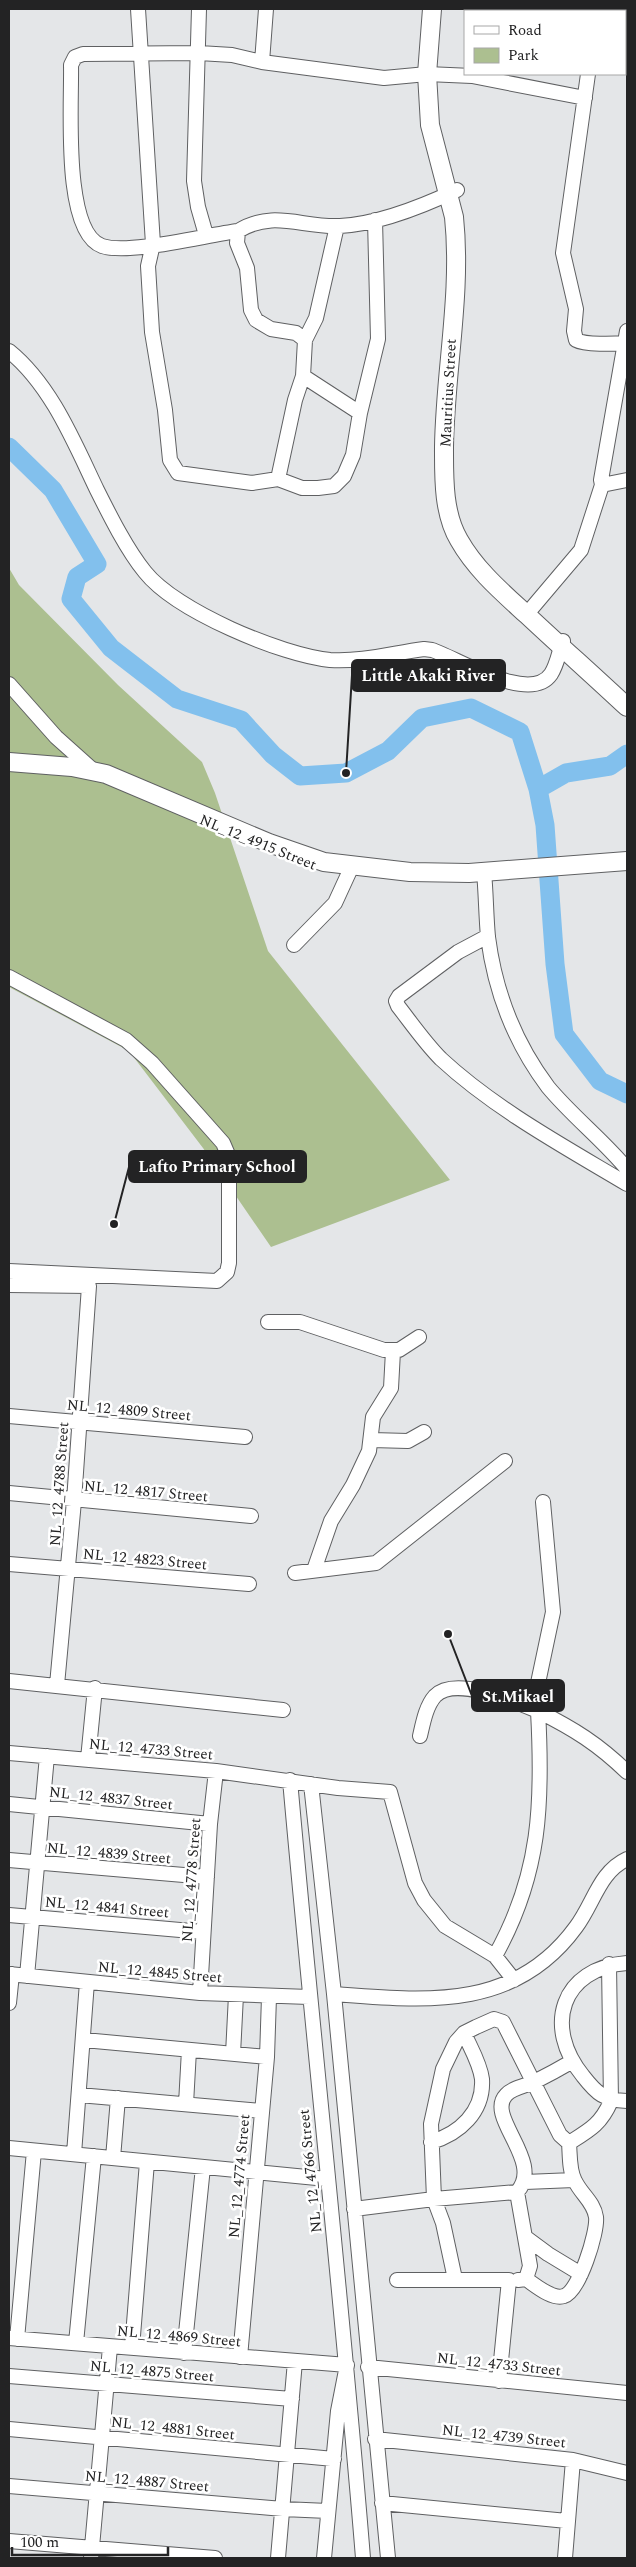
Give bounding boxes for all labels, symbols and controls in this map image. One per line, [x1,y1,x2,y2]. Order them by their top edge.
legend [464,10,626,75]
text: Road [508,19,542,42]
text: Park [508,44,539,67]
street label: Mauritius Street [434,338,463,448]
callout: Little Akaki River [352,660,505,691]
text: Little Akaki River [361,664,495,688]
street label: NL_12_4915 Street [196,808,320,876]
callout: Lafto Primary School [129,1151,306,1182]
text: Lafto Primary School [138,1155,296,1179]
street label: NL_12_4809 Street [66,1394,192,1427]
street label: NL_12_4788 Street [44,1421,75,1547]
street label: NL_12_4817 Street [83,1475,209,1508]
street label: NL_12_4823 Street [82,1543,208,1576]
callout: St.Mikael [472,1680,564,1711]
text: St.Mikael [482,1685,554,1709]
street label: NL_12_4733 Street [88,1733,214,1766]
street label: NL_12_4837 Street [48,1781,174,1816]
street label: NL_12_4778 Street [176,1817,207,1943]
street label: NL_12_4839 Street [46,1837,172,1870]
street label: NL_12_4841 Street [44,1891,170,1924]
street label: NL_12_4845 Street [97,1956,223,1989]
street label: NL_12_4766 Street [293,2108,328,2234]
street label: NL_12_4774 Street [223,2113,256,2239]
street label: NL_12_4869 Street [116,2320,242,2353]
street label: NL_12_4733 Street [436,2347,562,2382]
street label: NL_12_4875 Street [89,2355,215,2388]
street label: NL_12_4881 Street [110,2411,236,2446]
street label: NL_12_4739 Street [441,2419,567,2454]
street label: NL_12_4887 Street [84,2465,210,2498]
scale bar [12,2524,169,2556]
text: 100 m [20,2531,59,2554]

